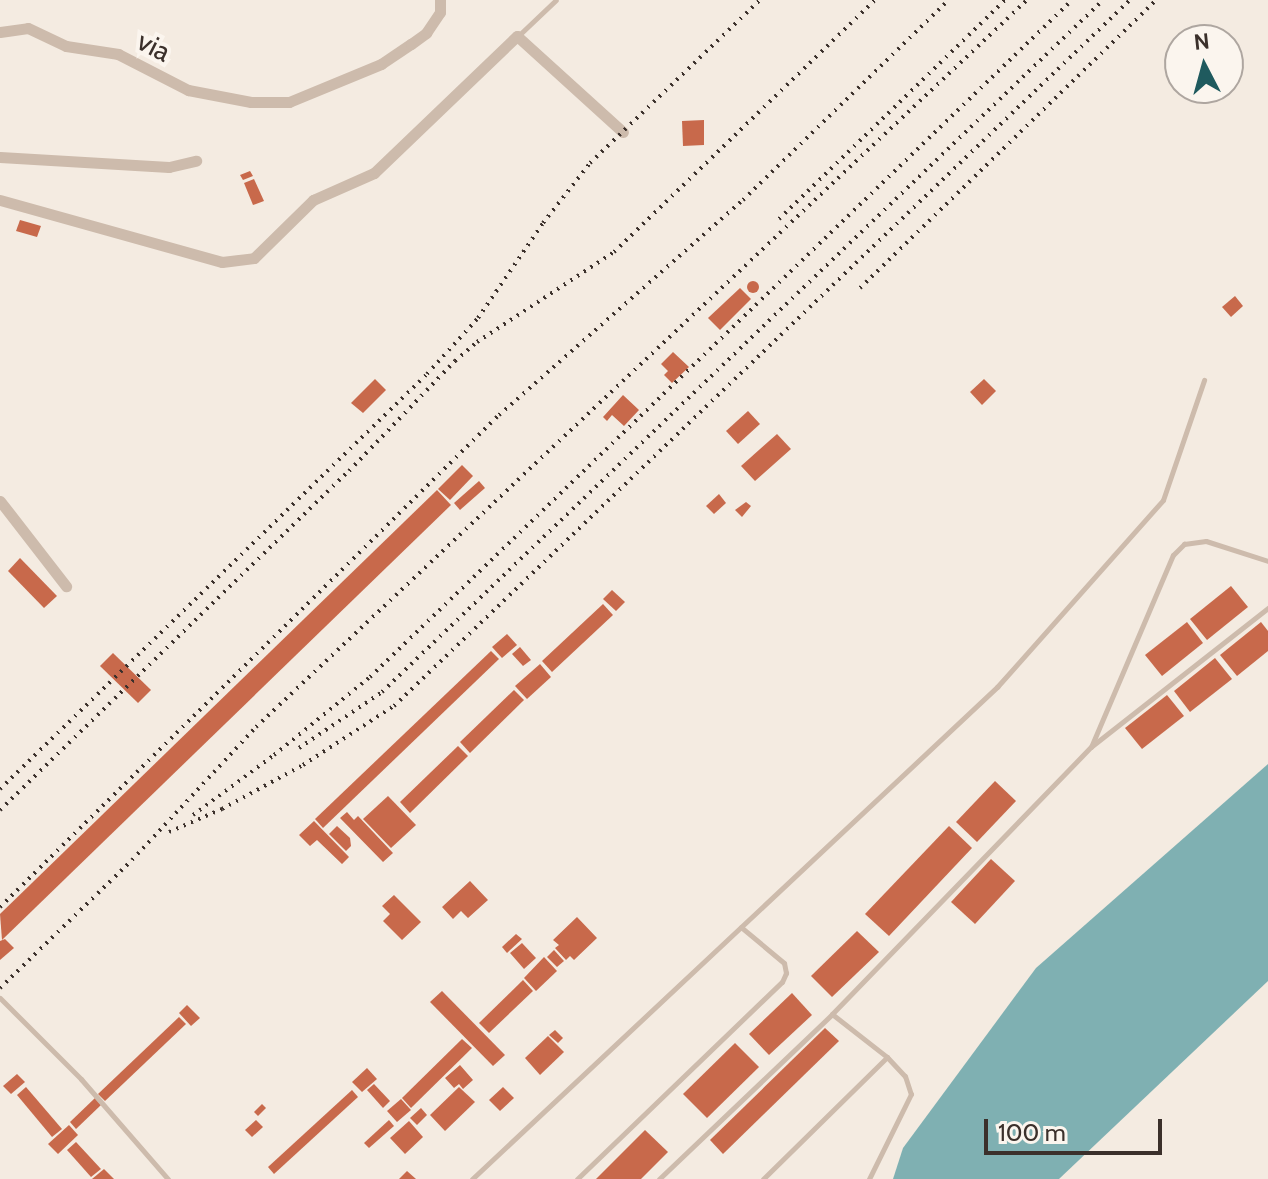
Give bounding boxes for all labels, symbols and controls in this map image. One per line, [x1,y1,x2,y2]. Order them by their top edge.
street label: via [132,24,176,68]
north arrow [1164,24,1244,104]
text: N [1192,27,1211,56]
scale bar [988,1103,1166,1153]
text: 100 m [998,1118,1066,1147]

